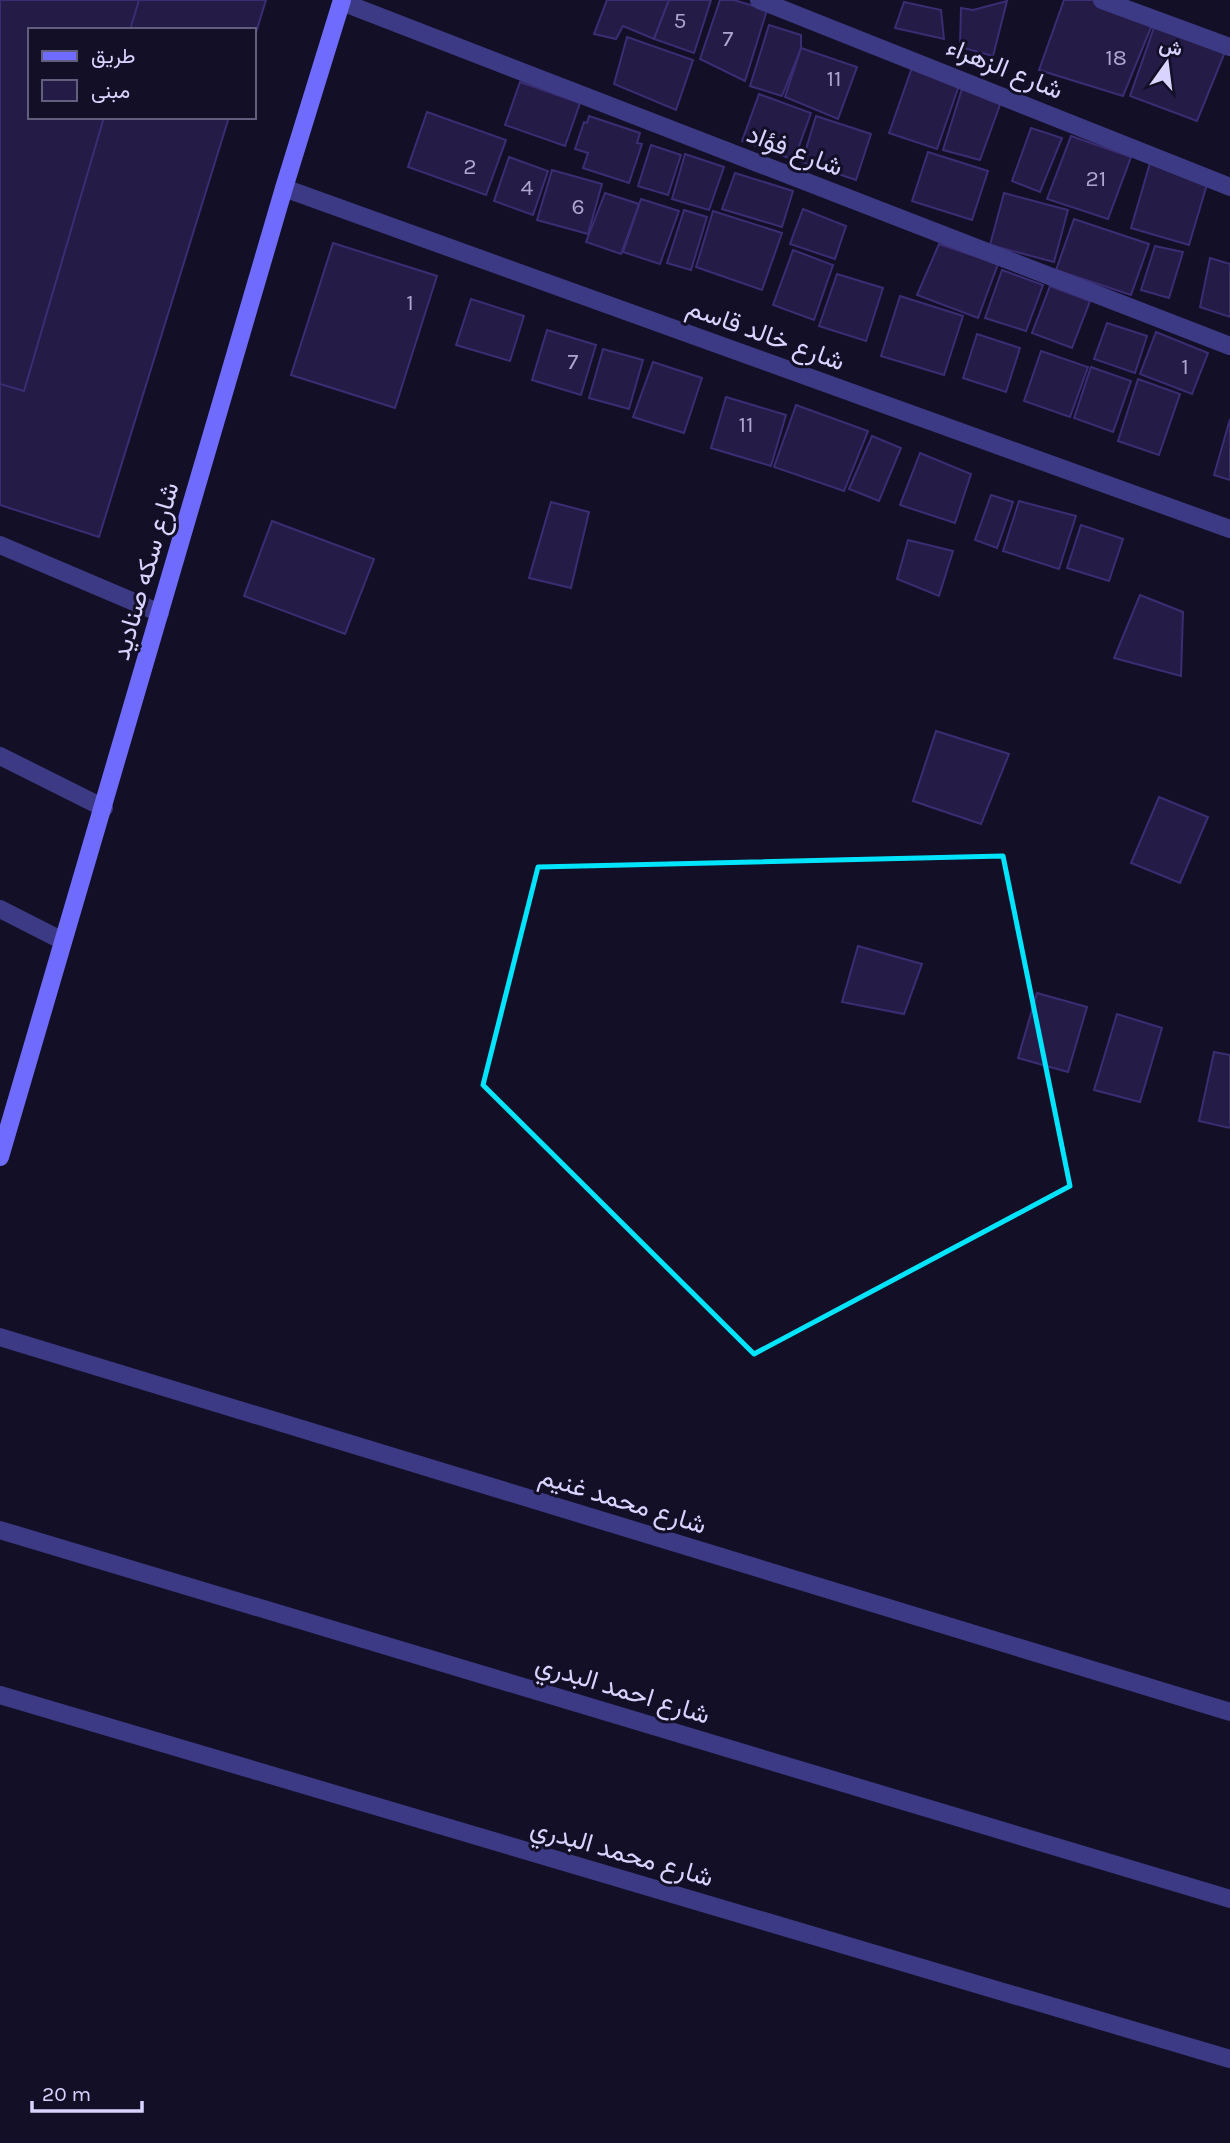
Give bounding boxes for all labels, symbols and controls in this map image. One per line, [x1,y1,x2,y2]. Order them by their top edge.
house number: 5 [674,7,686,34]
house number: 7 [723,25,734,52]
legend [28,28,256,119]
north arrow [1132,28,1202,98]
street label: شارع الزهراء [941,31,1068,108]
text: ش [1157,34,1185,61]
text: طريق [91,44,136,69]
house number: 18 [1105,44,1127,71]
house number: 11 [826,65,842,92]
text: مبنى [91,79,130,103]
street label: شارع فؤاد [742,118,847,185]
house number: 2 [463,153,477,180]
house number: 21 [1086,165,1106,192]
house number: 4 [521,174,534,201]
house number: 6 [571,193,585,220]
house number: 1 [406,289,414,316]
street label: شارع خالد قاسم [682,292,849,379]
house number: 7 [568,348,579,375]
house number: 1 [1181,353,1189,380]
house number: 11 [738,411,754,438]
street label: شارع سكه صناديد [105,479,188,664]
street label: شارع محمد غنيم [535,1460,710,1543]
street label: شارع احمد البدري [531,1648,714,1735]
street label: شارع محمد البدري [526,1812,717,1898]
scale bar [32,2070,142,2114]
text: 20 m [42,2082,91,2106]

